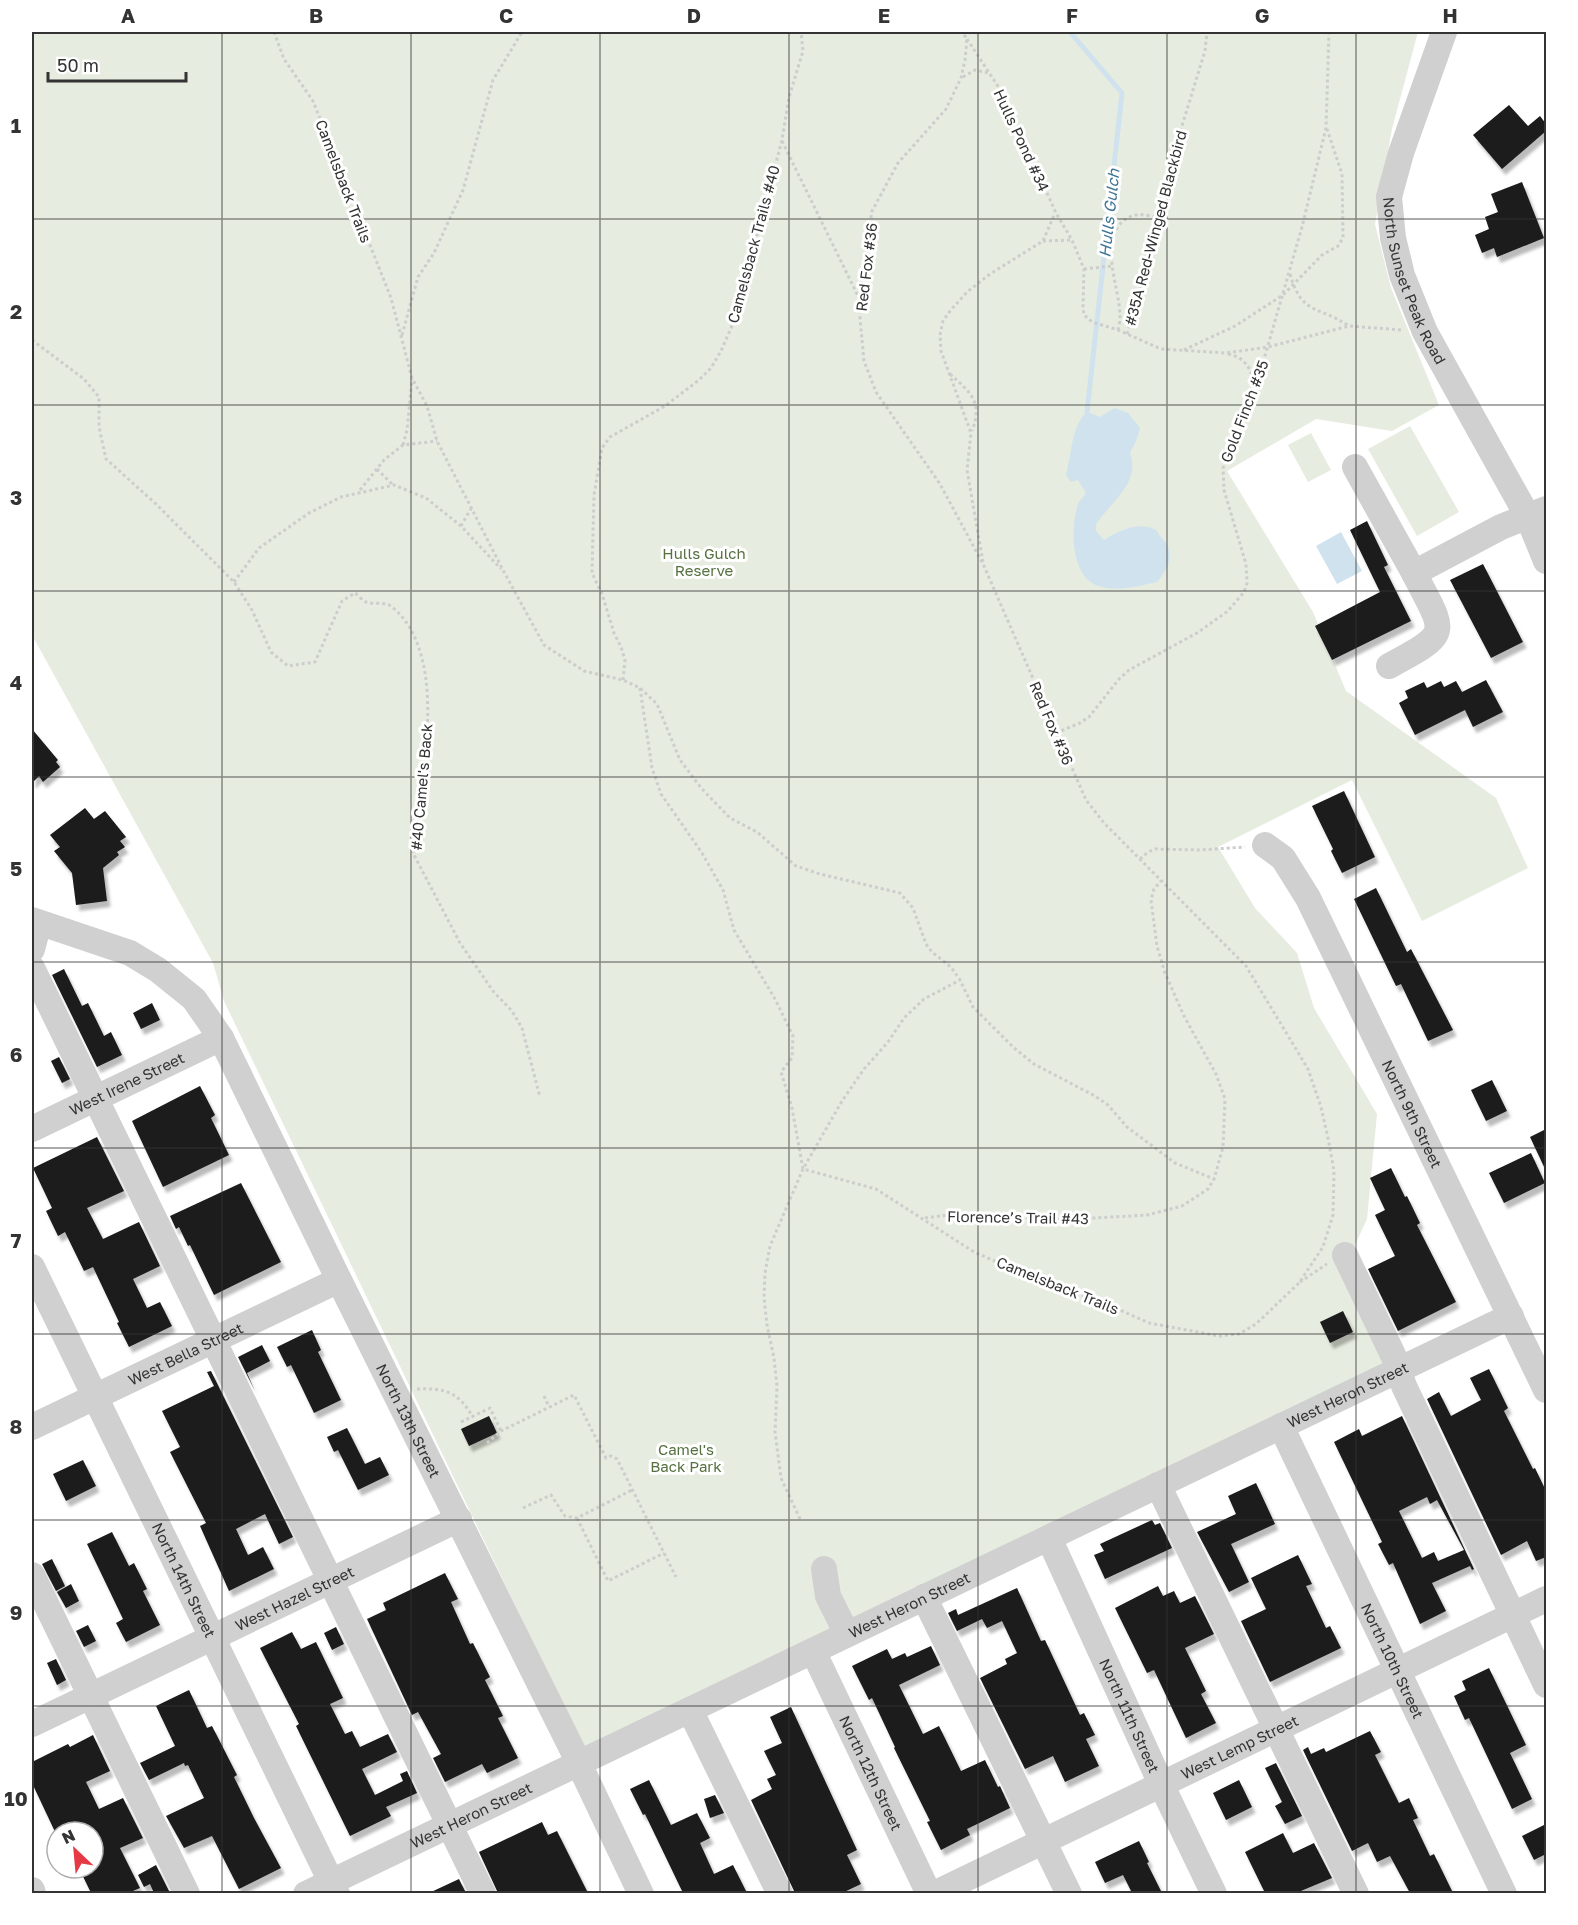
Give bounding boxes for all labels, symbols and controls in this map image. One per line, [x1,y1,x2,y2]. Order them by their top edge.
text: A [121,3,135,27]
text: B [309,3,323,27]
text: C [499,3,513,27]
text: D [687,3,701,27]
text: E [878,3,890,27]
text: F [1066,3,1078,27]
text: G [1255,3,1269,27]
text: H [1442,3,1458,27]
scale bar [48,45,186,83]
text: 50 m [57,54,99,76]
street label: Hulls Pond #34 [990,86,1054,194]
text: 1 [11,113,21,137]
street label: Camelsback Trails [312,117,376,245]
street label: #35A Red-Winged Blackbird [1120,128,1190,328]
street label: Camelsback Trails #40 [723,163,783,325]
water label: Hulls Gulch [1094,167,1124,258]
street label: North Sunset Peak Road [1380,196,1450,367]
street label: Red Fox #36 [852,222,880,312]
text: 2 [10,299,22,323]
street label: Gold Finch #35 [1216,357,1272,465]
text: 3 [10,485,22,509]
park label: Hulls Gulch Reserve [662,544,746,579]
text: 4 [10,670,22,694]
street label: Red Fox #36 [1026,678,1078,768]
street label: #40 Camel's Back [406,722,436,851]
text: 5 [10,856,22,880]
text: 6 [10,1042,22,1066]
street label: West Irene Street [66,1048,187,1119]
street label: North 9th Street [1379,1057,1446,1171]
street label: Florence’s Trail #43 [947,1207,1089,1227]
text: 7 [11,1228,22,1252]
street label: Camelsback Trails [994,1252,1122,1318]
street label: West Bella Street [125,1318,246,1389]
street label: West Heron Street [1284,1358,1411,1431]
street label: North 13th Street [373,1361,445,1481]
text: 8 [10,1414,22,1438]
park label: Camel's Back Park [650,1440,722,1475]
street label: North 14th Street [149,1520,220,1640]
street label: West Hazel Street [232,1562,357,1634]
street label: West Heron Street [846,1568,973,1641]
text: 9 [10,1600,22,1624]
street label: North 10th Street [1358,1600,1428,1721]
street label: North 11th Street [1096,1655,1164,1775]
street label: West Lemp Street [1178,1711,1301,1783]
street label: North 12th Street [836,1713,906,1833]
street label: West Heron Street [407,1778,535,1852]
text: 10 [4,1786,28,1810]
north arrow [45,1820,105,1880]
text: N [59,1825,78,1848]

